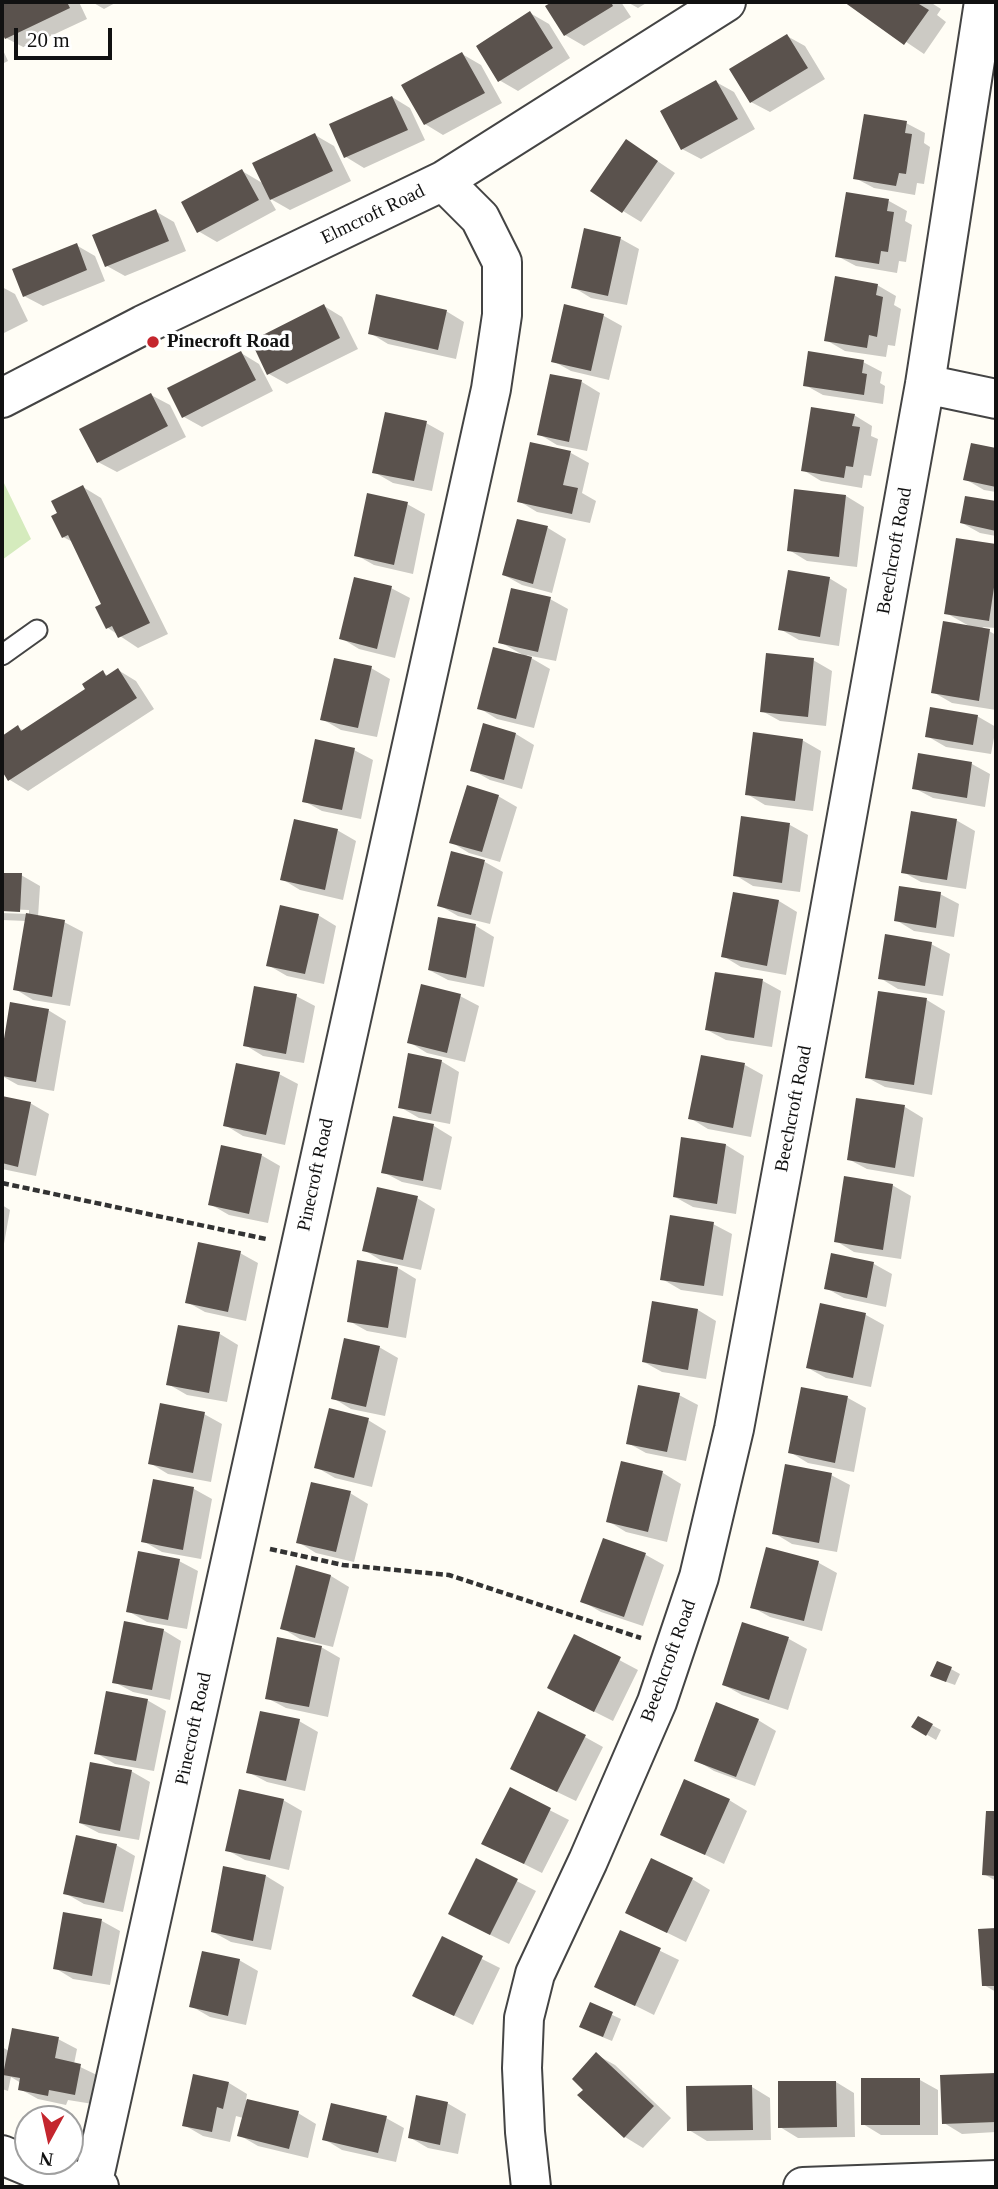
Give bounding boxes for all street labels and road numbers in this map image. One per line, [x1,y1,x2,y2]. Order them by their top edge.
street label: Elmcroft Road [317,180,429,250]
street label: Beechcroft Road [873,486,917,616]
street label: Beechcroft Road [771,1044,817,1174]
street label: Pinecroft Road [293,1117,339,1233]
street label: Beechcroft Road [636,1597,702,1725]
street label: Pinecroft Road [171,1671,217,1787]

